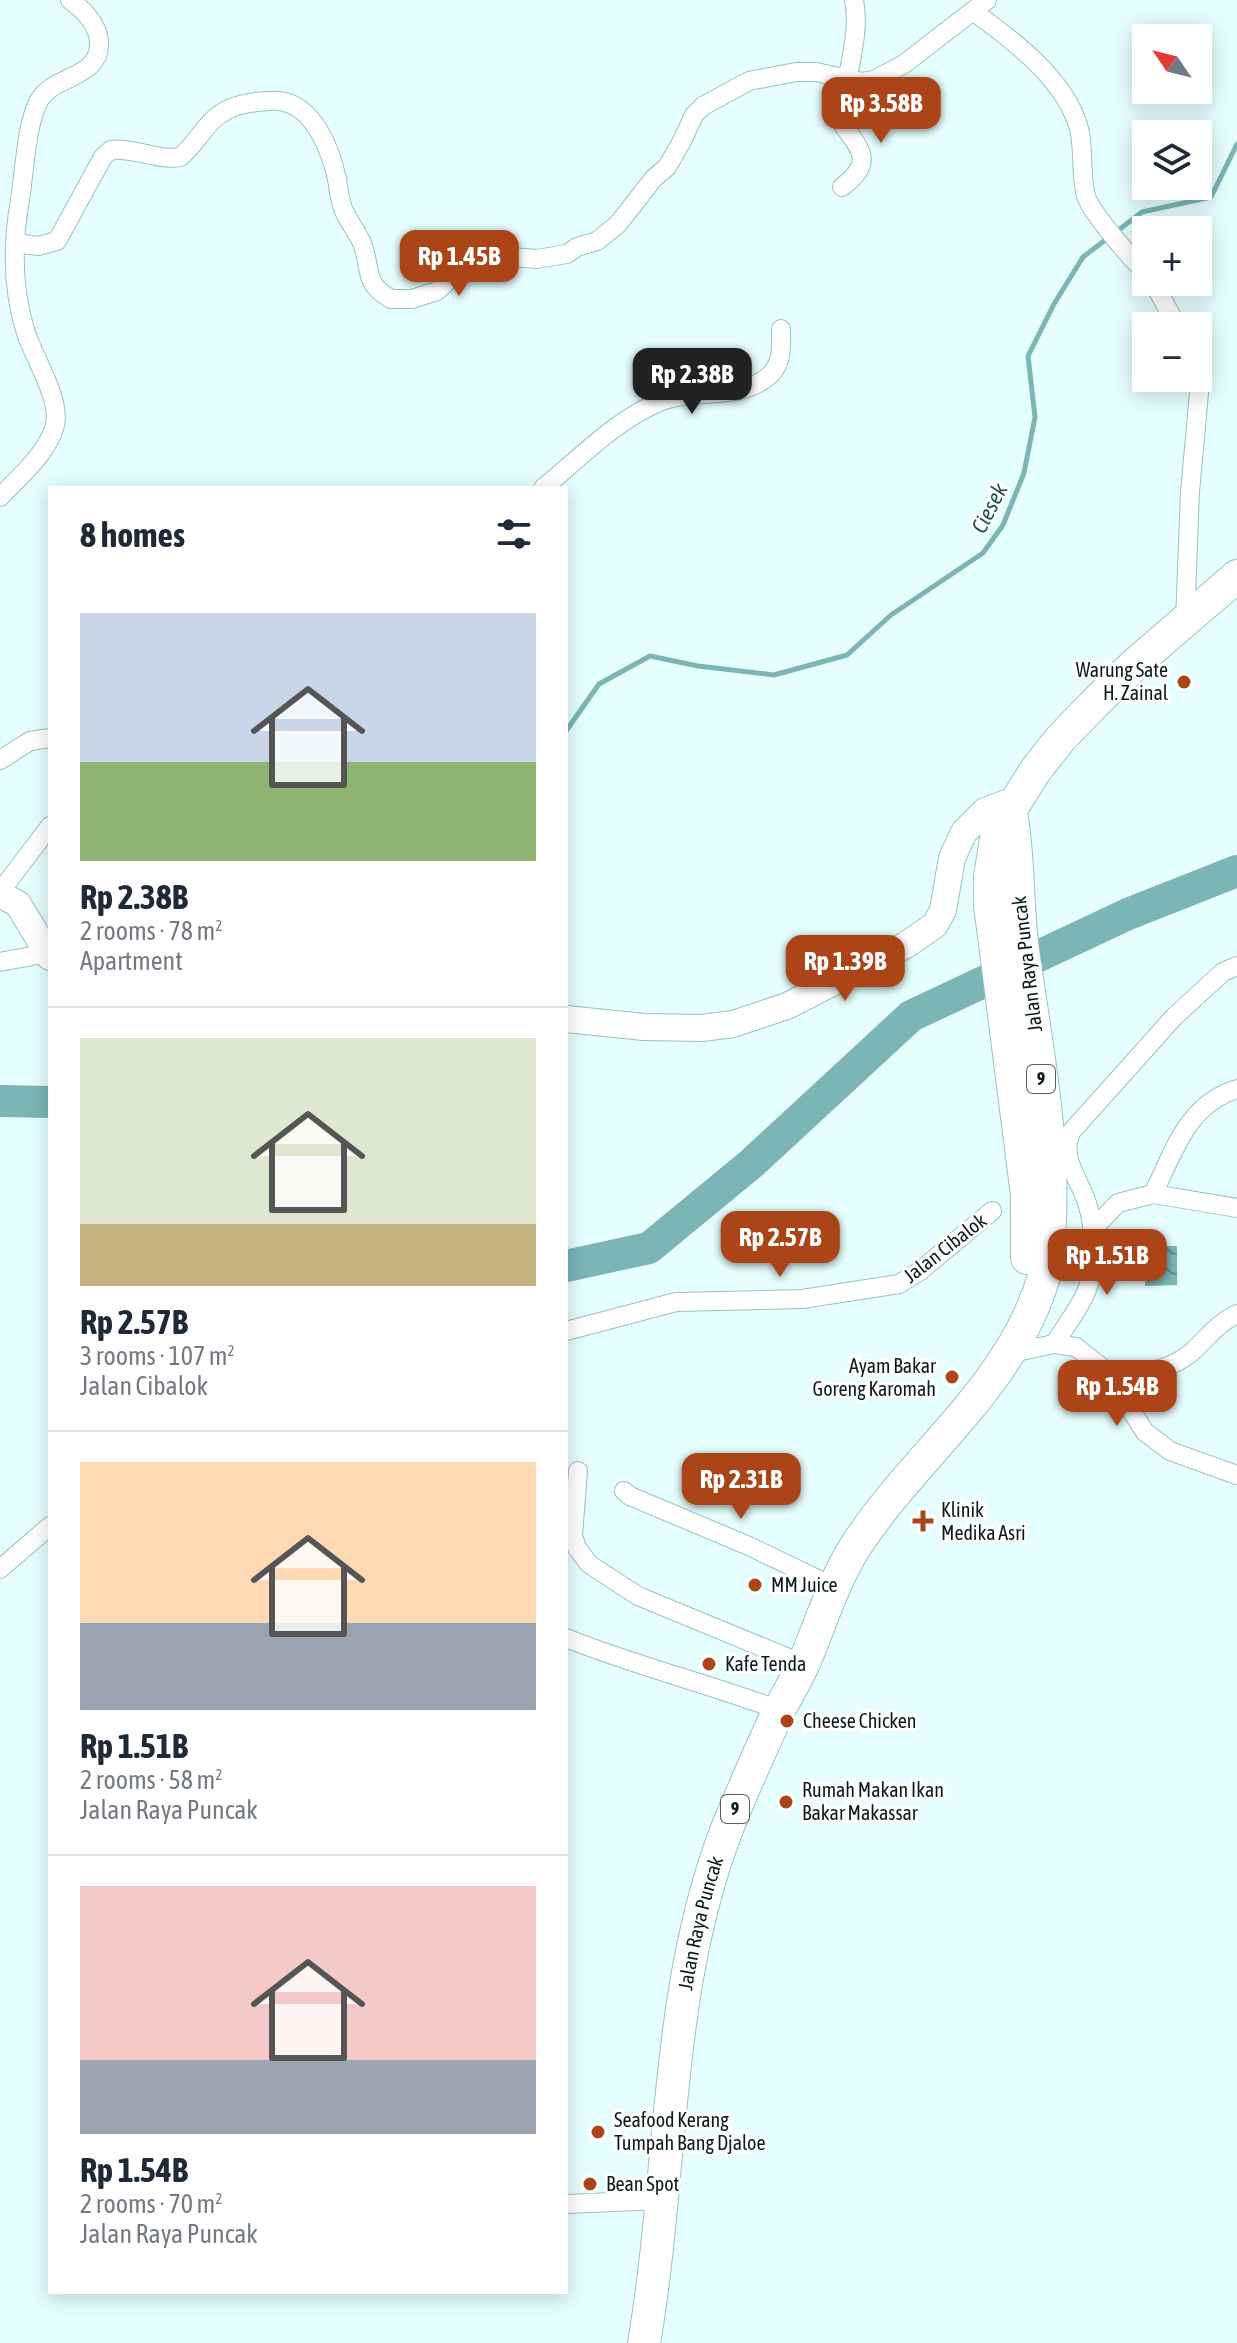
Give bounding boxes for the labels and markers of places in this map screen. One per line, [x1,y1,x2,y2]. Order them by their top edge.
pin: Rp 3.58B [798,77,964,145]
pin: Rp 1.45B [376,230,542,298]
pin: Rp 2.38B [609,348,775,416]
place label: Warung Sate H. Zainal [1076,658,1169,704]
marker: Warung Sate H. Zainal [1175,673,1193,691]
pin: Rp 1.39B [762,935,928,1003]
pin: Rp 2.57B [697,1211,863,1279]
pin: Rp 1.51B [1024,1229,1190,1297]
place label: Ayam Bakar Goreng Karomah [813,1354,937,1400]
pin: Rp 1.54B [1034,1360,1200,1428]
marker: Ayam Bakar Goreng Karomah [943,1368,961,1386]
pin: Rp 2.31B [658,1453,824,1521]
place label: Klinik Medika Asri [941,1498,1026,1544]
marker: Klinik Medika Asri [912,1510,934,1532]
place label: MM Juice [771,1573,838,1596]
marker: MM Juice [746,1576,764,1594]
place label: Kafe Tenda [725,1652,806,1675]
marker: Kafe Tenda [700,1655,718,1673]
place label: Cheese Chicken [803,1709,917,1732]
marker: Cheese Chicken [778,1712,796,1730]
place label: Rumah Makan Ikan Bakar Makassar [802,1778,944,1824]
marker: Rumah Makan Ikan Bakar Makassar [777,1793,795,1811]
place label: Seafood Kerang Tumpah Bang Djaloe [614,2108,766,2154]
marker: Seafood Kerang Tumpah Bang Djaloe [589,2123,607,2141]
place label: Bean Spot [606,2172,680,2195]
marker: Bean Spot [581,2175,599,2193]

